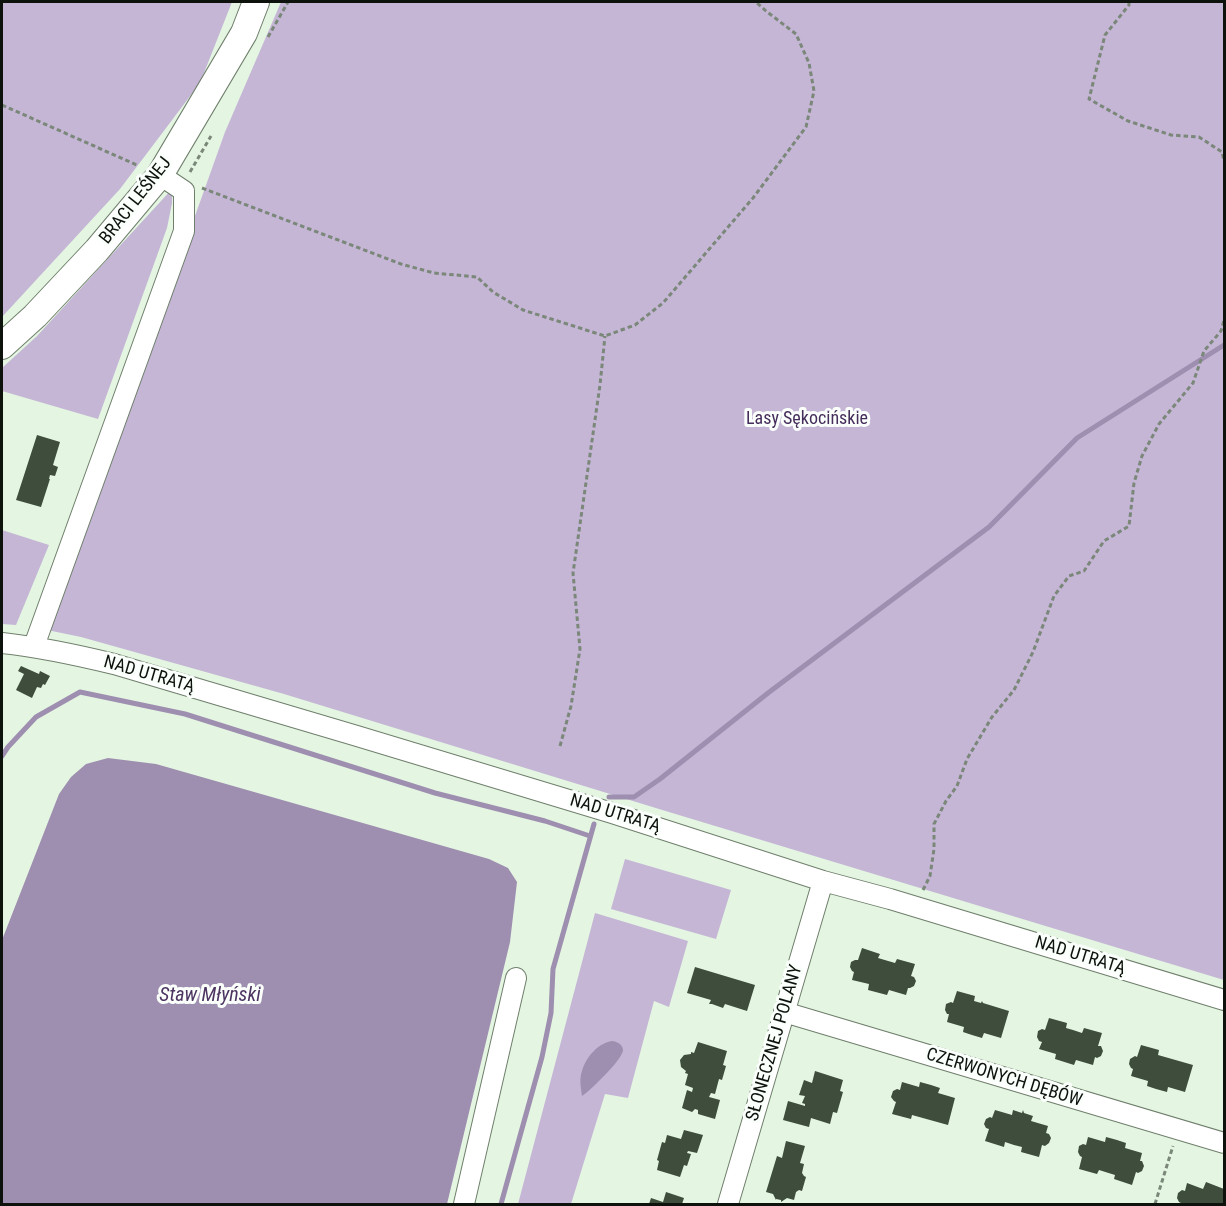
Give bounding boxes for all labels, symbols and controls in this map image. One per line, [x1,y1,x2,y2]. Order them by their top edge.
street label: BRACI LEŚNEJ [95,153,177,249]
park label: Lasy Sękocińskie [746,408,868,430]
street label: NAD UTRATĄ [101,652,197,698]
street label: NAD UTRATĄ [567,790,663,838]
street label: NAD UTRATĄ [1032,932,1128,980]
street label: SŁONECZNEJ POLANY [742,962,808,1124]
water label: Staw Młyński [159,984,261,1008]
street label: CZERWONYCH DĘBÓW [923,1044,1085,1112]

